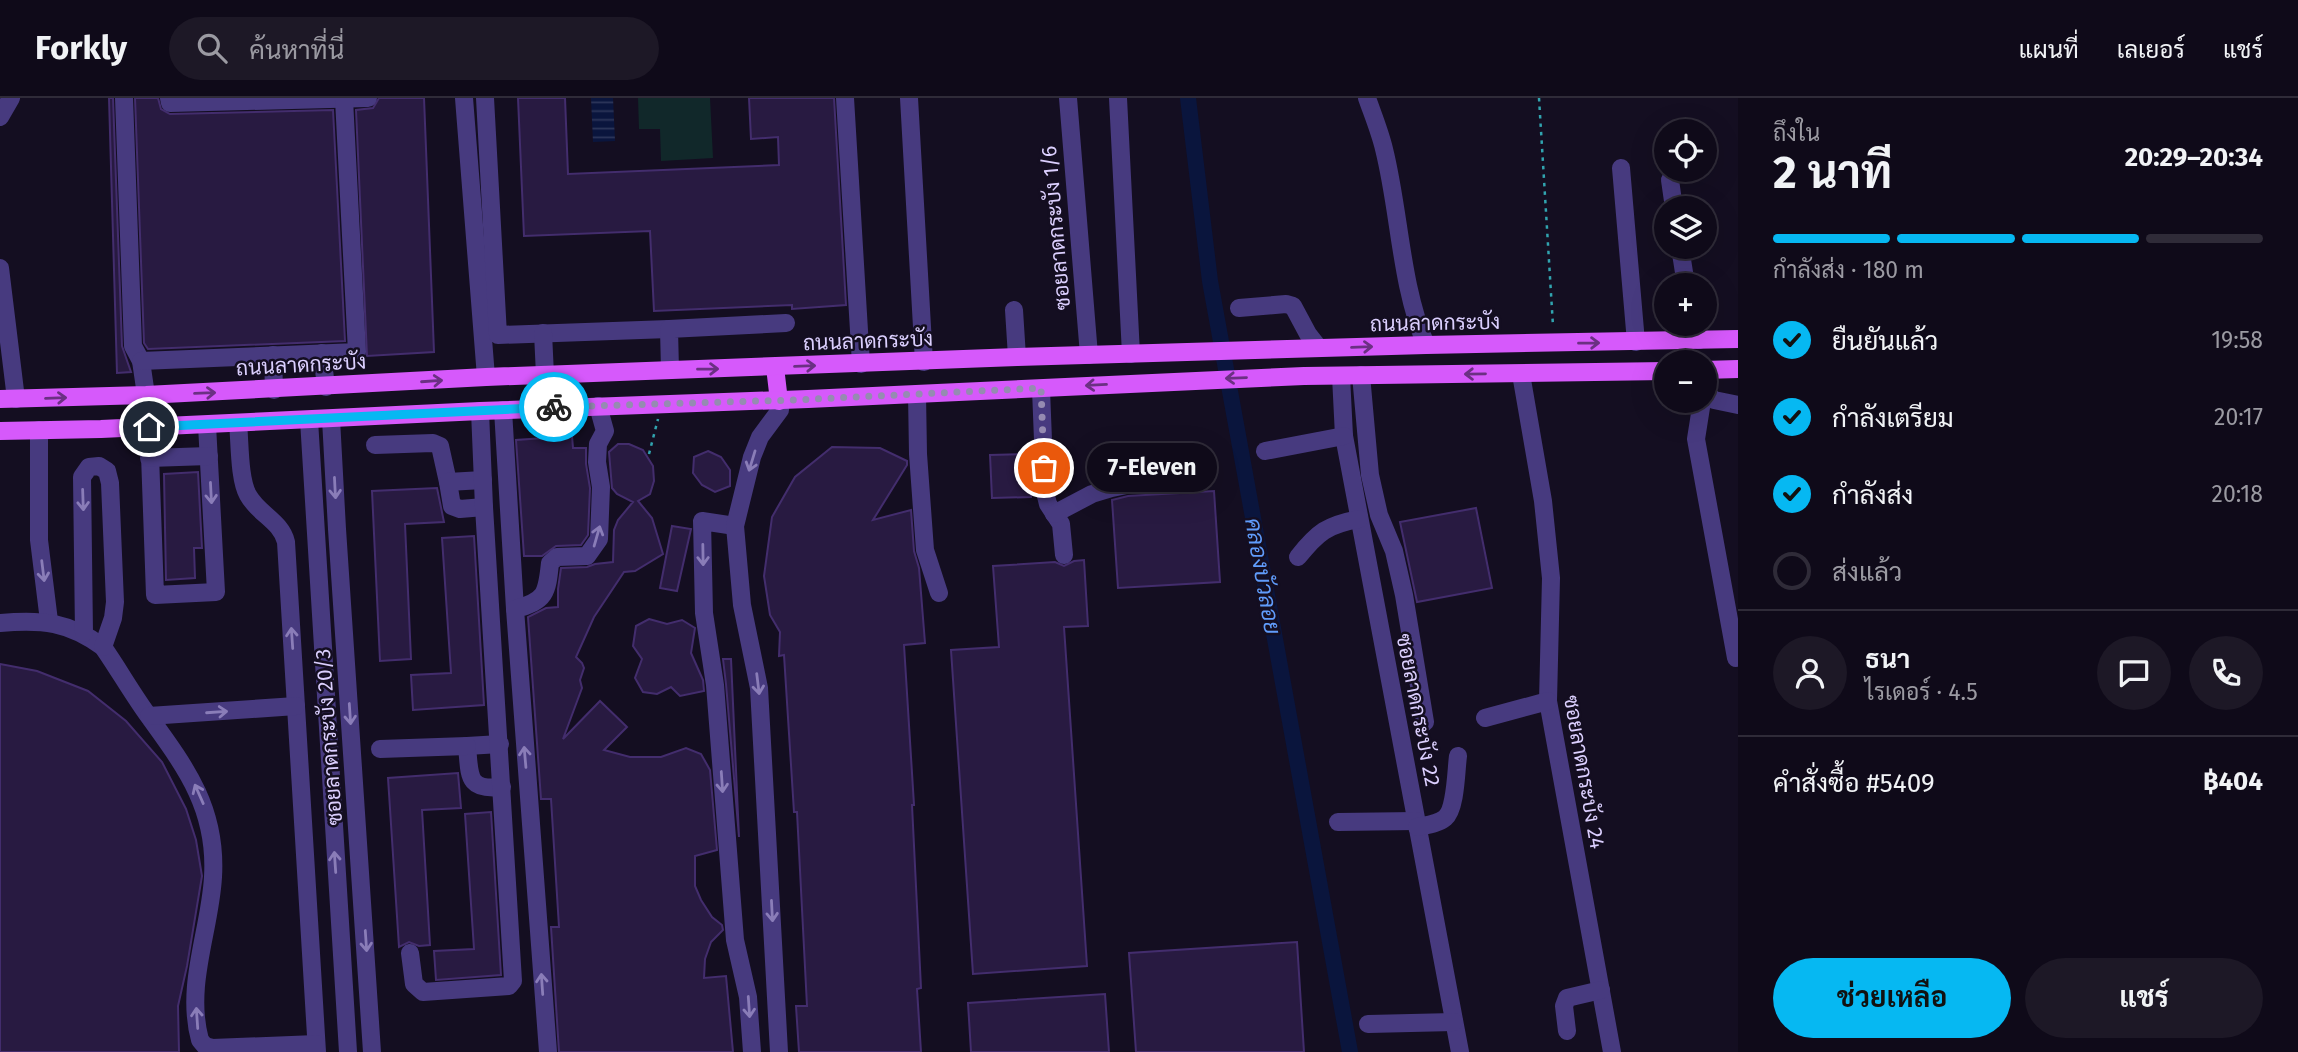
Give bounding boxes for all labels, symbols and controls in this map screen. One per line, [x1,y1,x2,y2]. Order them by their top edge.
search box [169,17,659,80]
text: Forkly [35,28,127,68]
icon: search [193,29,231,67]
text: ค้นหาที่นี่ [249,35,344,66]
text: แผนที่ [2019,36,2079,64]
text: เลเยอร์ [2117,36,2185,64]
text: แชร์ [2223,36,2263,64]
map controls [1654,119,1717,413]
button: locate [1654,119,1717,182]
text: ถึงใน [1773,119,1820,147]
text: 20:29–20:34 [2125,142,2263,173]
street label: ซอยลาดกระบัง 1/6 [1036,145,1076,311]
text: 2 นาที [1773,145,1892,200]
button: layers [1654,196,1717,259]
text: กำลังส่ง · 180 m [1773,256,1924,284]
button: + [1654,273,1717,336]
street label: ถนนลาดกระบัง [1370,309,1500,337]
icon: check [1773,321,1811,359]
street label: ถนนลาดกระบัง [802,326,934,356]
text: ยืนยันแล้ว [1832,326,1938,357]
text: 19:58 [2211,326,2263,354]
one-way arrow [1578,336,1601,349]
one-way arrow [1350,340,1373,353]
street label: ถนนลาดกระบัง [235,349,367,381]
button: − [1654,350,1717,413]
one-way arrow [794,359,817,372]
one-way arrow [697,362,720,376]
one-way arrow [1464,367,1487,381]
courier [519,372,589,442]
one-way arrow [1224,372,1247,385]
one-way arrow [420,374,443,387]
one-way arrow [1085,379,1108,392]
one-way arrow [193,386,216,399]
icon: bike [535,388,573,426]
one-way arrow [44,391,67,404]
pin [119,397,179,457]
icon: check [1773,398,1811,436]
text: กำลังเตรียม [1832,403,1954,434]
text: 20:17 [2214,403,2263,431]
icon: home [130,408,168,446]
pin [1014,438,1074,498]
callout: 7-Eleven [1086,444,1216,492]
icon: bag [1025,449,1063,487]
one-way arrow [745,450,758,472]
text: 7-Eleven [1108,453,1196,481]
icon: check [1773,475,1811,513]
one-way arrow [328,476,341,499]
text: กำลังส่ง [1832,480,1913,511]
text: 20:18 [2212,480,2263,508]
one-way arrow [205,481,218,504]
one-way arrow [76,489,89,512]
water label: คลองบัวลอย [1239,516,1287,636]
one-way arrow [591,526,604,548]
one-way arrow [696,544,709,567]
text: ส่งแล้ว [1832,557,1902,588]
one-way arrow [37,560,50,582]
one-way arrow [285,627,298,650]
street label: ซอยลาดกระบัง 22 [1390,631,1446,789]
button: person [1773,636,1847,710]
button: chat [2097,636,2171,710]
button: phone [2189,636,2263,710]
text: ธนา [1865,644,1910,675]
street label: ซอยลาดกระบัง 20/3 [310,648,348,826]
one-way arrow [751,673,764,695]
text: ไรเดอร์ · 4.5 [1865,678,1978,706]
street label: ซอยลาดกระบัง 24 [1558,693,1610,851]
one-way arrow [344,703,357,725]
one-way arrow [205,705,227,718]
one-way arrow [518,746,531,769]
text: ฿404 [2203,766,2263,797]
text: คำสั่งซื้อ #5409 [1773,768,1935,799]
one-way arrow [716,770,729,792]
one-way arrow [192,784,205,805]
one-way arrow [328,851,341,873]
one-way arrow [766,900,779,922]
one-way arrow [360,930,373,952]
button: ช่วยเหลือ [1773,958,2011,1038]
button: แชร์ [2025,958,2263,1038]
one-way arrow [536,973,549,996]
one-way arrow [743,995,756,1018]
one-way arrow [190,1007,203,1029]

